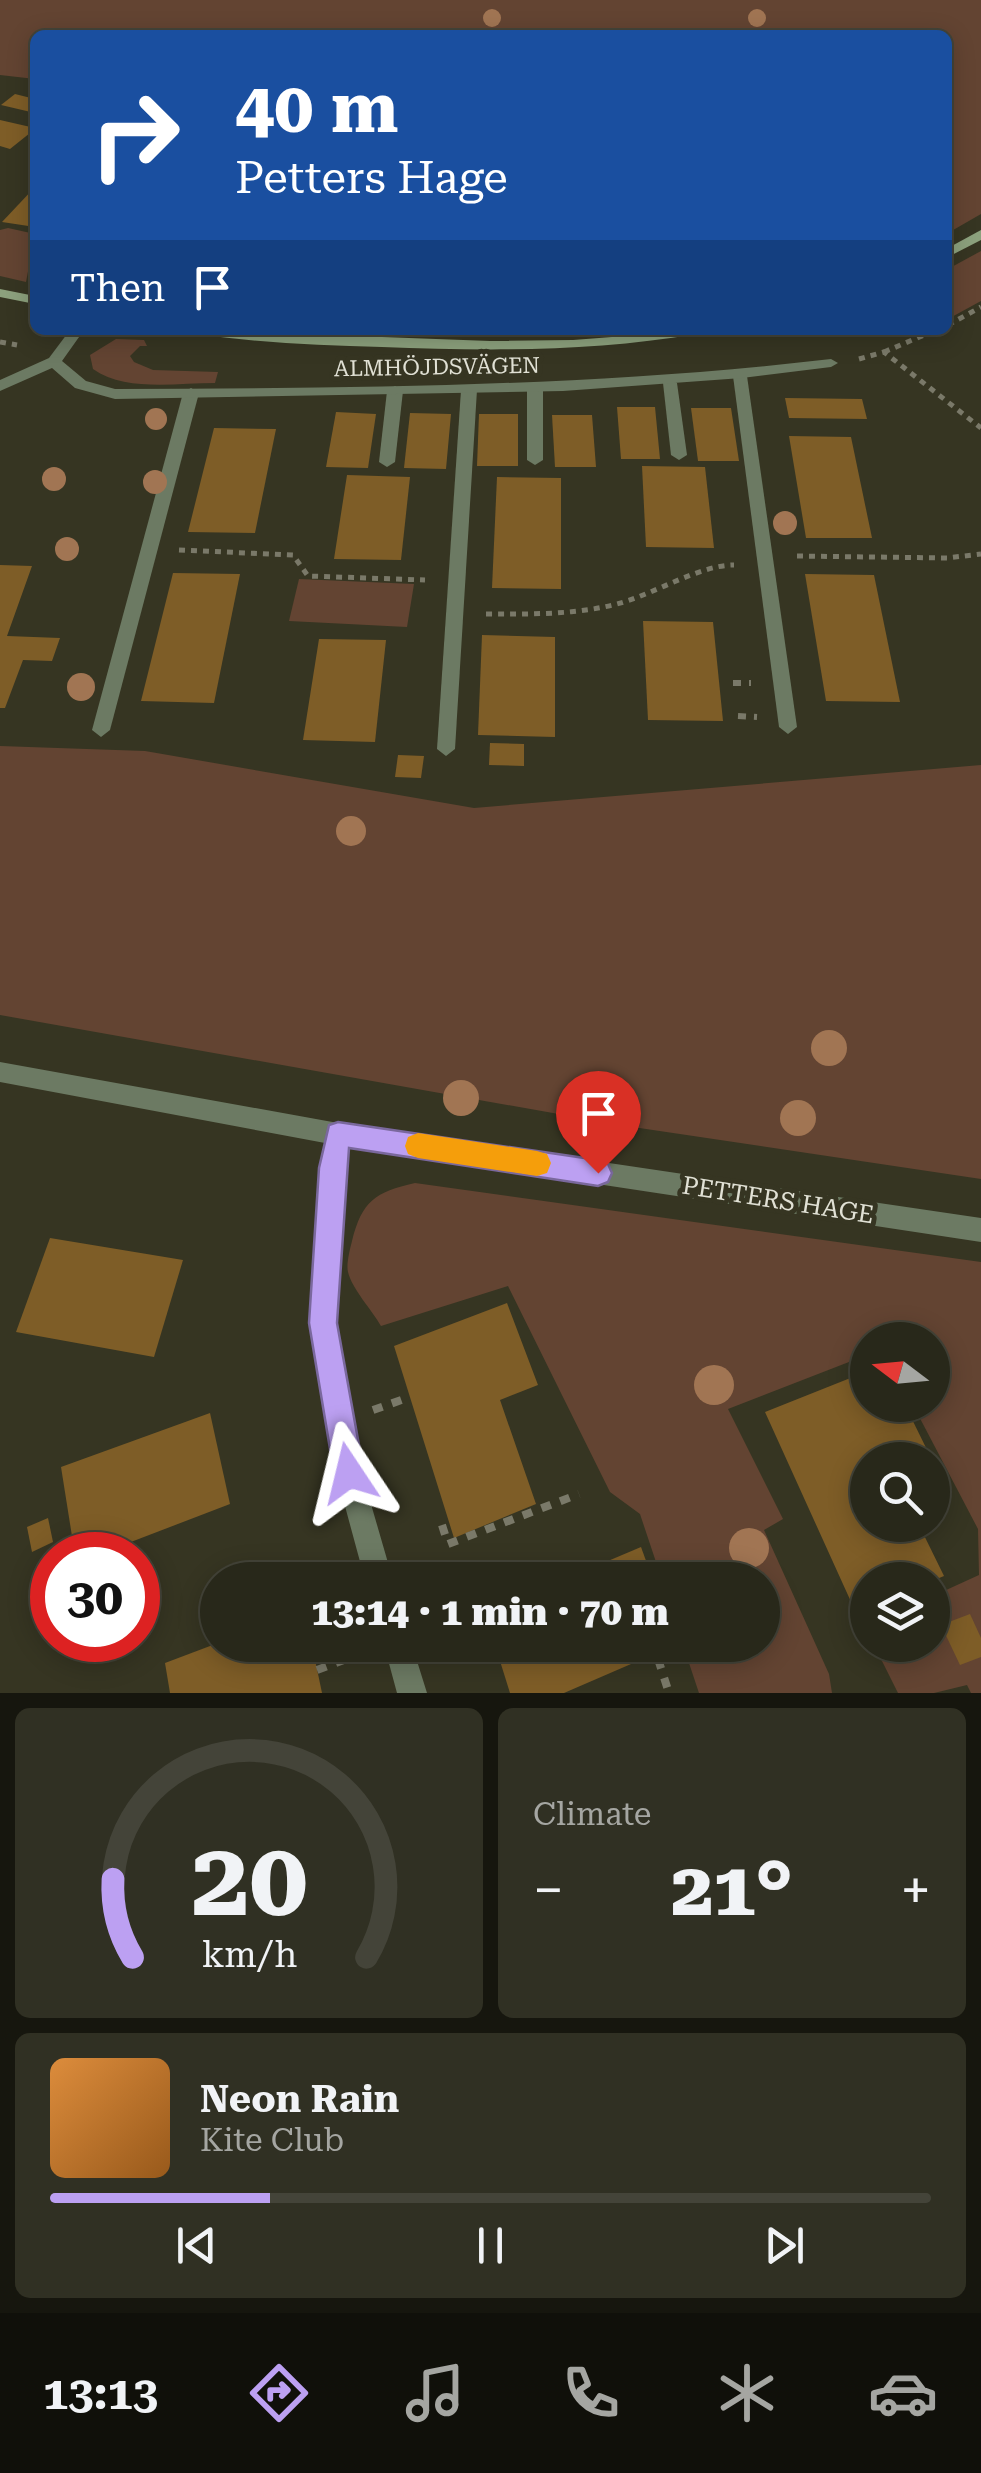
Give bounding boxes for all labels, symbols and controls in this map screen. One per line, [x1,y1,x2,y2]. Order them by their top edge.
text: 40 m [235,67,399,149]
icon: right [70,70,200,200]
text: Petters Hage [235,151,508,204]
icon: arrive [185,260,240,315]
text: Then [70,266,165,310]
street label: ALMHÖJDSVÄGEN [334,352,540,381]
pin [556,1071,641,1174]
icon: arrive [571,1086,626,1141]
street label: PETTERS HAGE [680,1171,876,1229]
north arrow [850,1322,950,1422]
map controls [850,1322,950,1662]
position arrow [297,1421,401,1525]
button: search [850,1442,950,1542]
speed limit sign: 30 [30,1532,160,1662]
button: layers [850,1562,950,1662]
text: 13:14 · 1 min · 70 m [311,1590,669,1634]
text: Climate [533,1795,651,1833]
text: 20 [191,1819,307,1940]
text: 21° [671,1845,793,1933]
text: − [533,1858,564,1922]
text: + [900,1858,931,1922]
text: km/h [201,1934,297,1976]
text: Neon Rain [200,2077,399,2121]
text: Kite Club [200,2121,344,2159]
icon: previous [169,2218,224,2273]
icon: pause [463,2218,518,2273]
icon: next [757,2218,812,2273]
icon: directions [244,2358,314,2428]
icon: music [400,2358,470,2428]
icon: phone [556,2358,626,2428]
icon: climate [712,2358,782,2428]
icon: car [868,2358,938,2428]
text: 13:13 [43,2367,158,2420]

